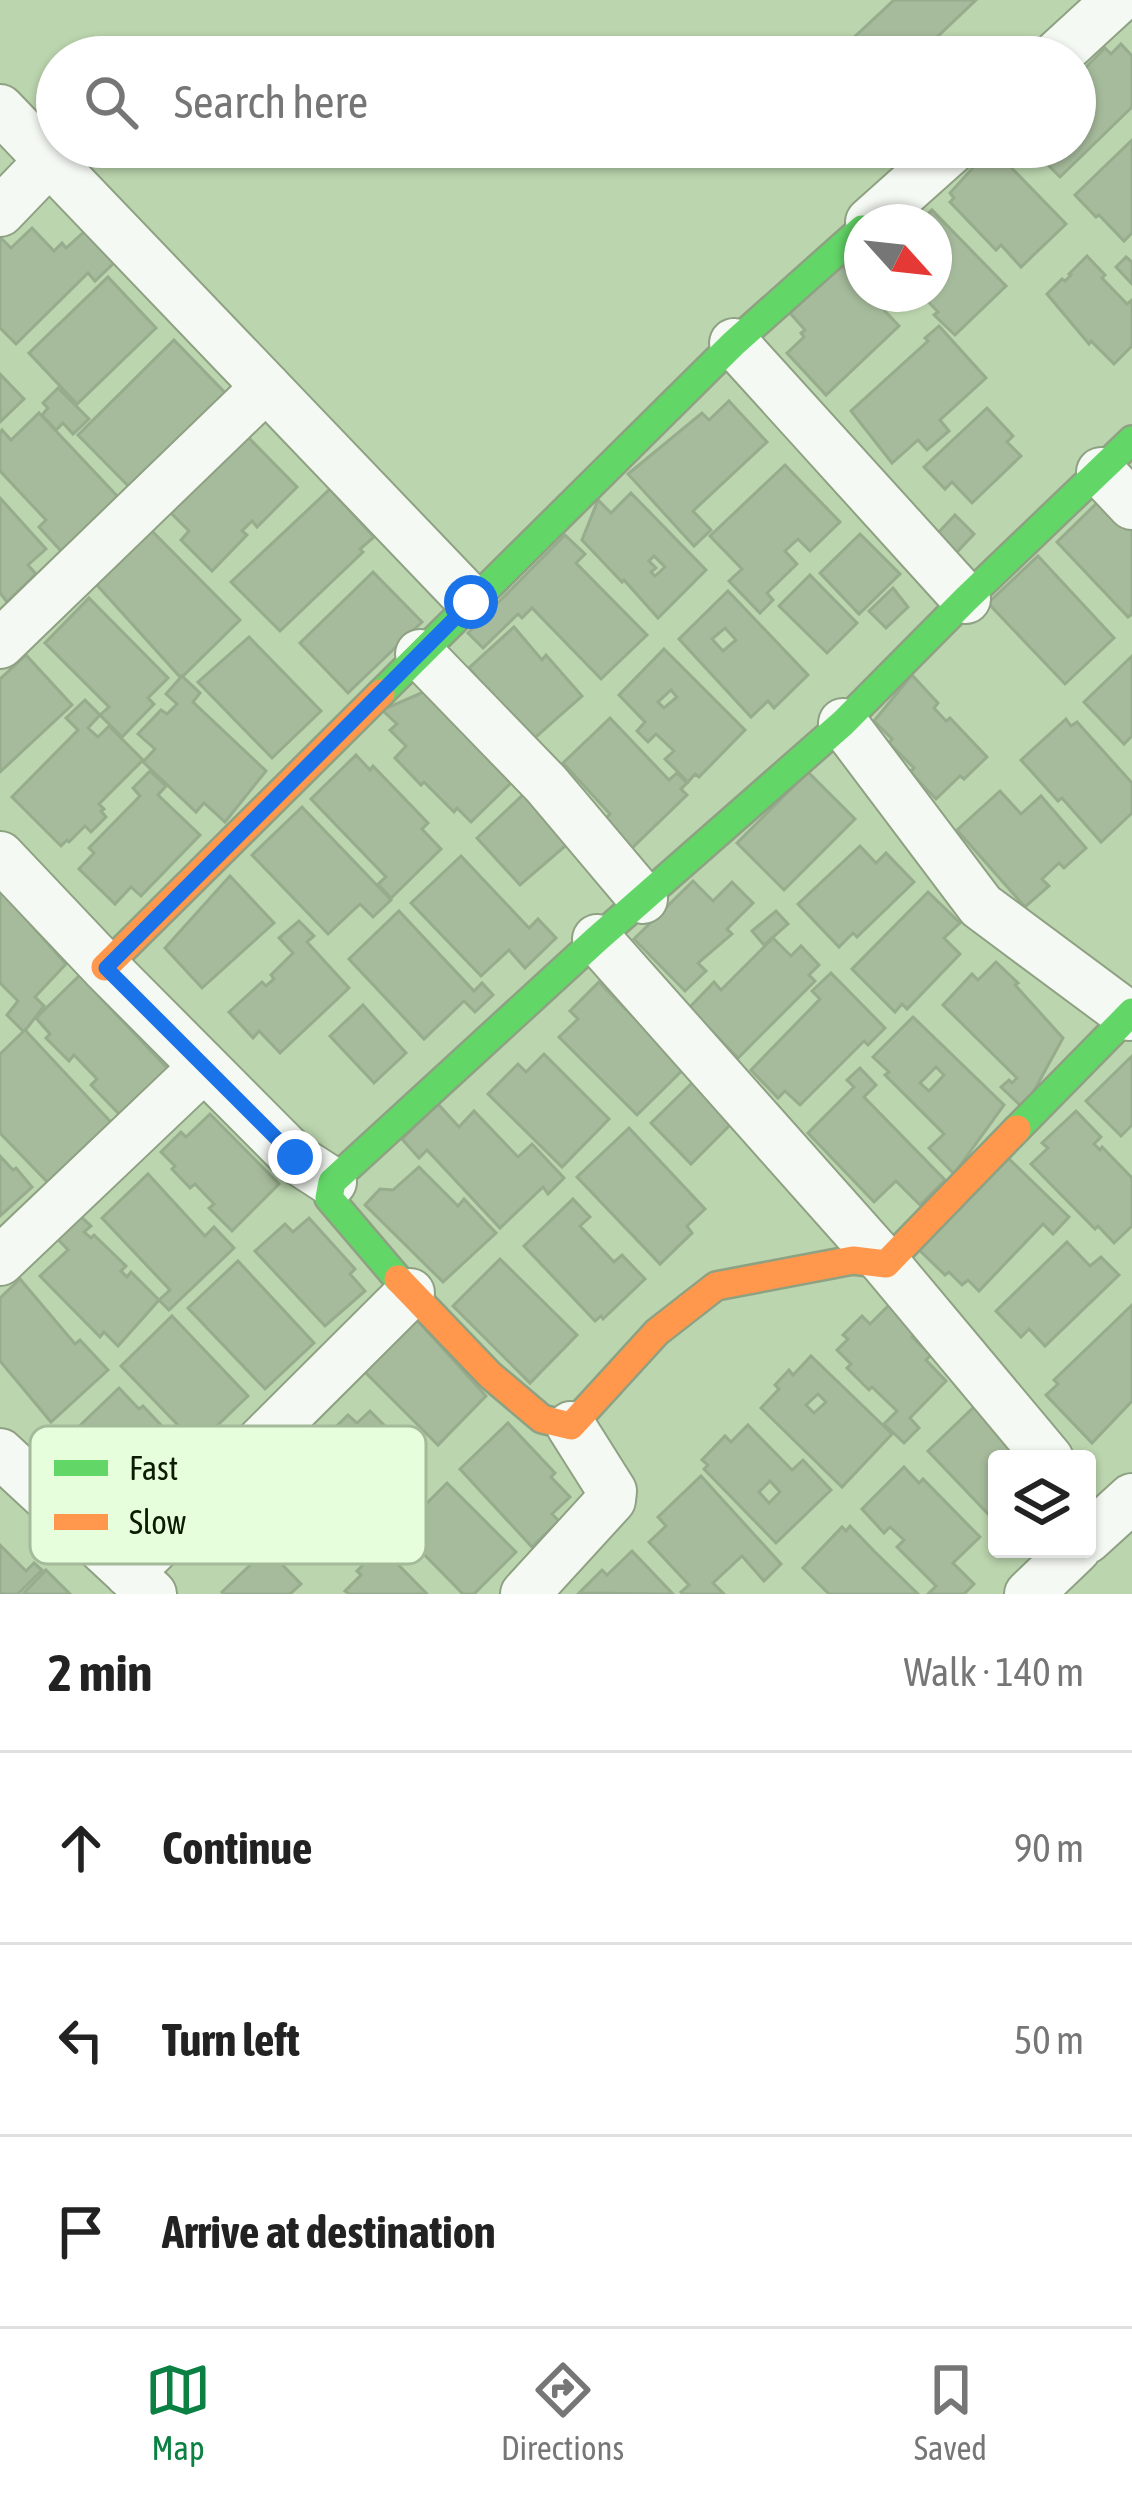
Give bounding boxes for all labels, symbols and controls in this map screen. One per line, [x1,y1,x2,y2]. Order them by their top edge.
search box [36,36,1096,168]
icon: search [78,69,144,135]
text: Search here [174,76,368,128]
north arrow [844,204,952,312]
route start [444,575,498,629]
route end [268,1130,322,1184]
legend [30,1426,426,1564]
text: Fast [129,1449,178,1487]
map controls [988,1450,1096,1558]
button: layers [988,1450,1096,1558]
text: Slow [129,1503,186,1541]
text: 2 min [48,1643,152,1702]
text: Walk · 140 m [904,1650,1084,1694]
icon: ahead [48,1815,114,1881]
text: Continue [162,1822,313,1874]
text: 90 m [1014,1826,1084,1870]
icon: left [48,2007,114,2073]
text: Turn left [162,2014,300,2066]
text: 50 m [1014,2018,1084,2062]
icon: arrive [48,2199,114,2265]
text: Arrive at destination [162,2206,496,2258]
tab: Map [145,2357,211,2467]
tab: Directions [501,2357,624,2467]
tab: Saved [914,2357,987,2467]

